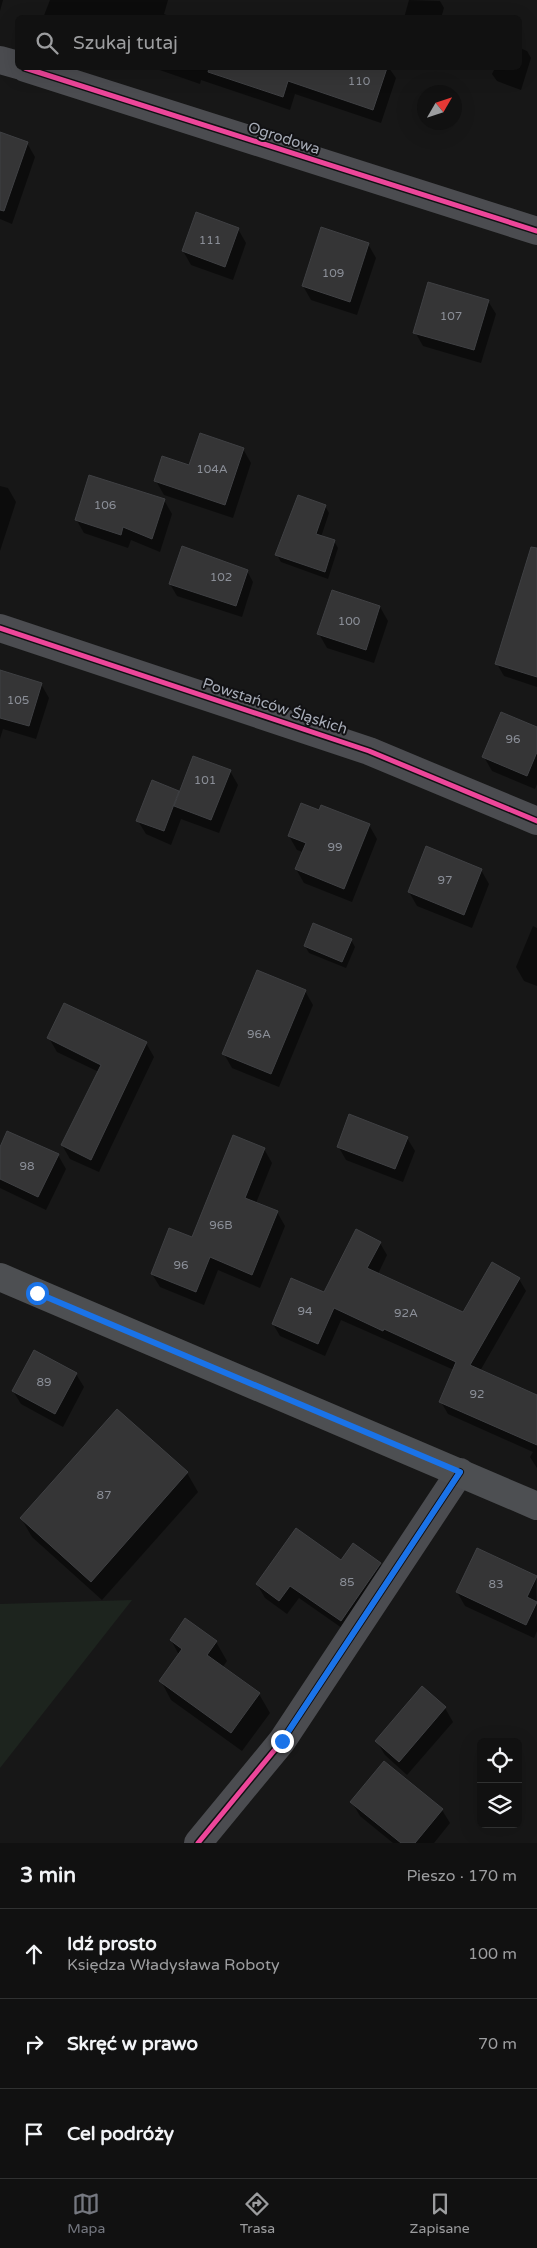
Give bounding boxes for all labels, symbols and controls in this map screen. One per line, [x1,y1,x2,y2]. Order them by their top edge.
search box [15,15,522,70]
icon: search [33,29,61,57]
text: Szukaj tutaj [73,32,178,54]
house number: 110 [348,74,371,88]
north arrow [417,85,462,130]
street label: Ogrodowa [246,118,322,158]
house number: 111 [199,233,221,247]
house number: 109 [322,266,344,280]
house number: 107 [440,309,462,323]
house number: 104A [196,462,228,476]
house number: 106 [94,498,116,512]
house number: 102 [210,570,232,584]
house number: 100 [338,614,361,628]
street label: Powstańców Śląskich [200,674,350,738]
house number: 105 [7,693,29,707]
house number: 96 [505,732,521,746]
house number: 101 [194,773,216,787]
house number: 99 [327,840,343,854]
house number: 97 [437,873,453,887]
house number: 96A [247,1027,271,1041]
house number: 98 [19,1159,35,1173]
house number: 96B [209,1218,233,1232]
house number: 96 [173,1258,189,1272]
route start [26,1282,49,1305]
house number: 94 [297,1304,313,1318]
house number: 92A [394,1306,418,1320]
house number: 89 [36,1375,52,1389]
house number: 92 [469,1387,485,1401]
house number: 87 [96,1488,112,1502]
house number: 85 [339,1575,355,1589]
house number: 83 [488,1577,504,1591]
route end [271,1730,294,1753]
map controls [477,1738,522,1828]
button: locate [477,1738,522,1783]
button: layers [477,1783,522,1828]
text: 3 min [20,1863,76,1888]
text: Pieszo · 170 m [406,1866,517,1886]
text: Idź prosto [67,1933,157,1955]
icon: ahead [20,1940,48,1968]
text: 100 m [468,1944,517,1964]
text: Księdza Władysława Roboty [67,1955,280,1975]
icon: right [20,2030,48,2058]
text: Skręć w prawo [67,2033,198,2055]
text: 70 m [478,2034,517,2054]
icon: arrive [20,2120,48,2148]
text: Cel podróży [67,2123,174,2145]
tab: Mapa [67,2190,105,2237]
tab: Trasa [240,2190,275,2237]
tab: Zapisane [410,2190,470,2237]

